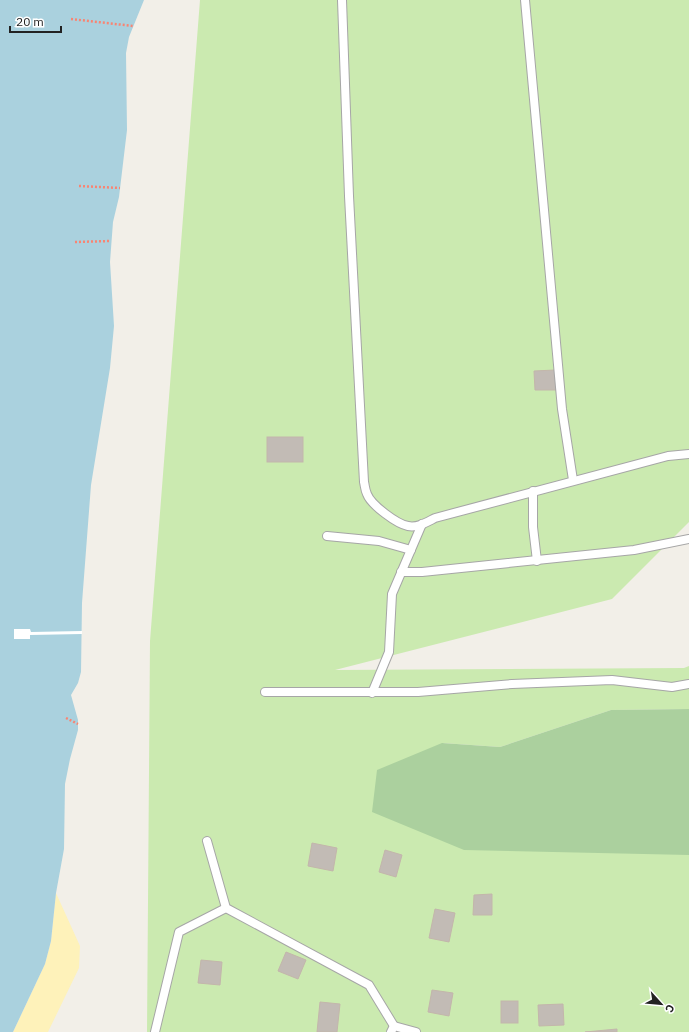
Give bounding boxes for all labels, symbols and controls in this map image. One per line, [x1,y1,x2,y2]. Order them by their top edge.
scale bar [10,8,61,34]
text: 20 m [16,14,44,29]
north arrow [641,984,681,1024]
text: С [662,1002,678,1015]

